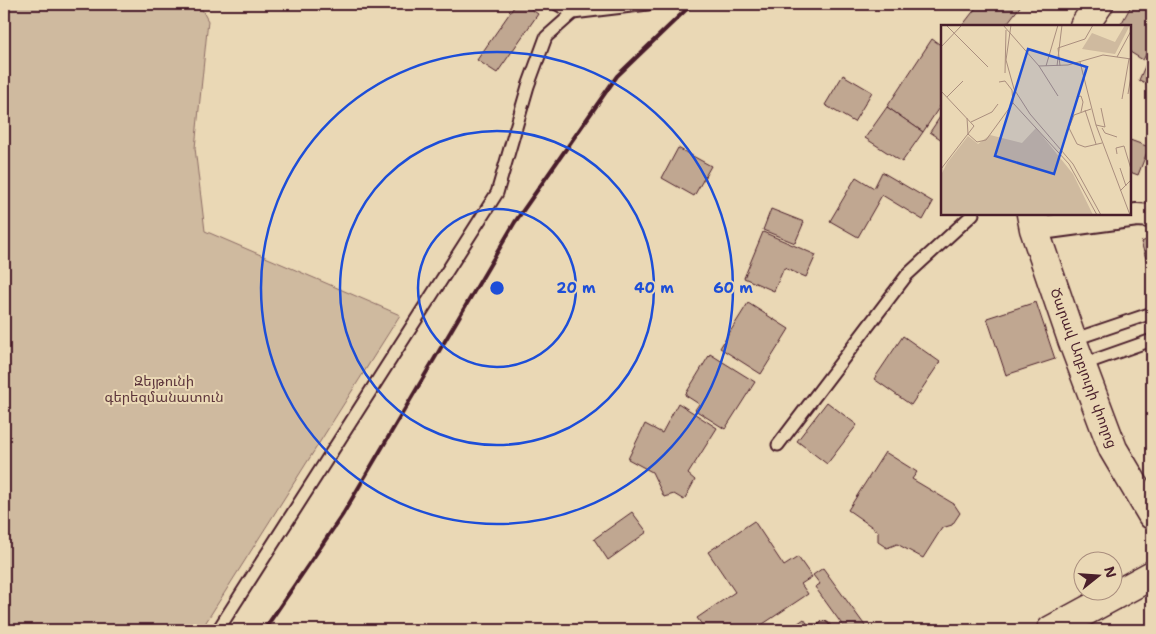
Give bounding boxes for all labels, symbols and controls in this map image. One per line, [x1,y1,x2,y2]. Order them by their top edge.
inset map [941,25,1131,215]
text: 20 m [556,278,596,298]
text: 40 m [634,278,674,298]
text: 60 m [713,278,753,298]
centre of rings [488,279,506,297]
street label: Ծարավ Աղբյուրի փողոց [1047,285,1121,451]
park label: Զեյթունի գերեզմանատուն [104,372,224,406]
north arrow [1074,552,1124,602]
text: N [1100,564,1121,580]

